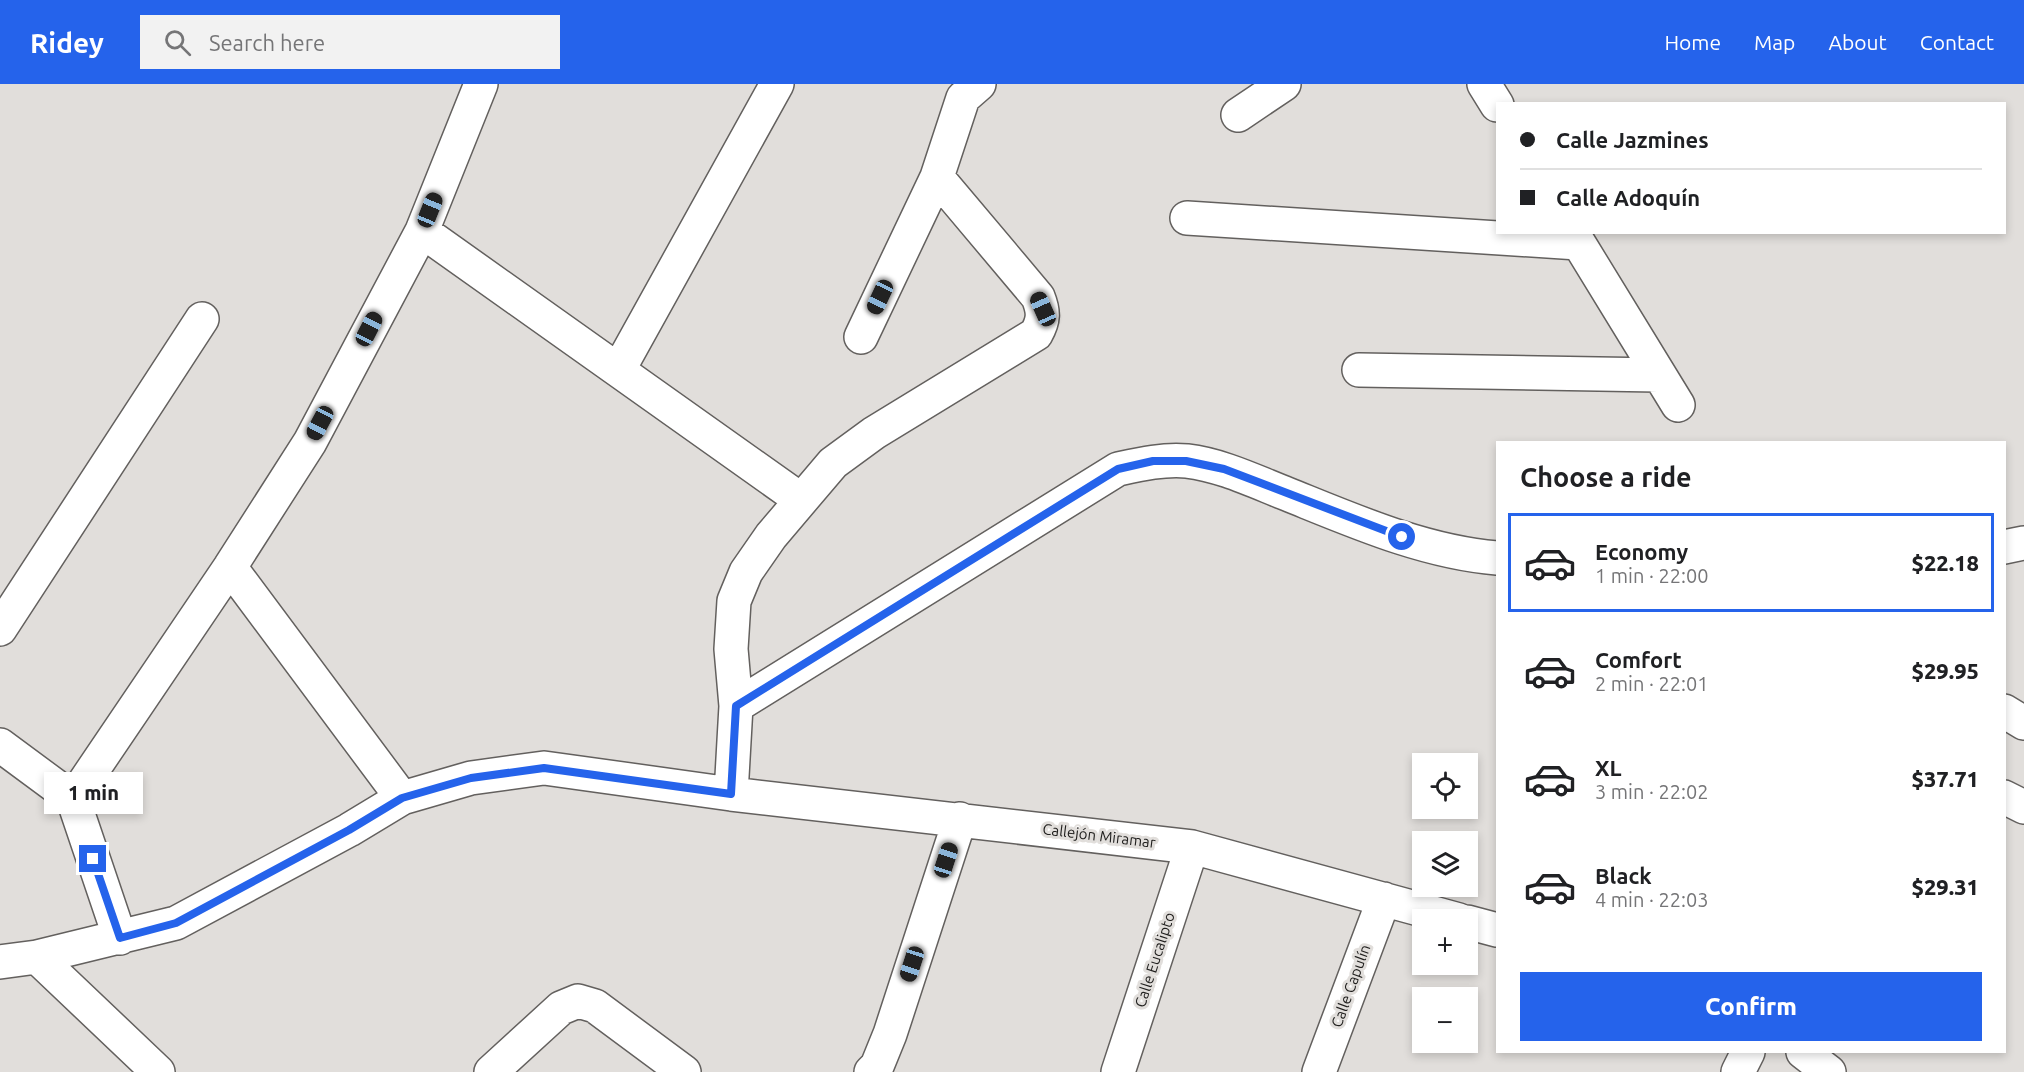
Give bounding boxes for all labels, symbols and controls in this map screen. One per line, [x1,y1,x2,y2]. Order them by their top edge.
search box [140,15,560,69]
icon: search [161,26,194,59]
text: Ridey [30,27,104,58]
text: Search here [209,30,325,55]
text: Home [1664,30,1721,54]
text: Map [1754,30,1795,54]
text: About [1828,30,1887,54]
text: Contact [1920,30,1994,54]
text: Calle Jazmines [1556,127,1709,152]
text: Calle Adoquín [1556,185,1700,210]
car [415,190,445,230]
car [864,277,896,317]
car [1027,289,1059,329]
car [353,309,385,349]
car [304,403,336,443]
text: Choose a ride [1520,462,1692,492]
route start [1388,523,1415,550]
icon: car [1523,536,1577,590]
text: Economy [1595,539,1688,564]
text: $22.18 [1912,550,1979,575]
text: 1 min · 22:00 [1595,564,1709,587]
icon: car [1523,644,1577,698]
text: Comfort [1595,647,1682,672]
text: $29.95 [1912,658,1979,683]
text: 2 min · 22:01 [1595,672,1709,695]
icon: car [1523,752,1577,806]
map controls [1412,753,1478,1053]
button: locate [1412,753,1478,819]
text: XL [1595,755,1622,780]
text: $37.71 [1912,766,1979,791]
callout: 1 min [44,772,142,814]
text: 3 min · 22:02 [1595,780,1709,803]
text: 1 min [68,781,119,804]
street label: Callejón Miramar [1042,820,1157,851]
button: layers [1412,831,1478,897]
car [932,840,960,880]
route end [79,845,106,872]
icon: car [1523,860,1577,914]
text: Black [1595,863,1652,888]
text: $29.31 [1912,874,1979,899]
text: 4 min · 22:03 [1595,888,1709,911]
button: + [1412,909,1478,975]
street label: Calle Eucalipto [1131,910,1178,1010]
street label: Calle Capulín [1328,942,1373,1030]
car [898,944,926,984]
button: Confirm [1520,972,1982,1041]
button: − [1412,987,1478,1053]

